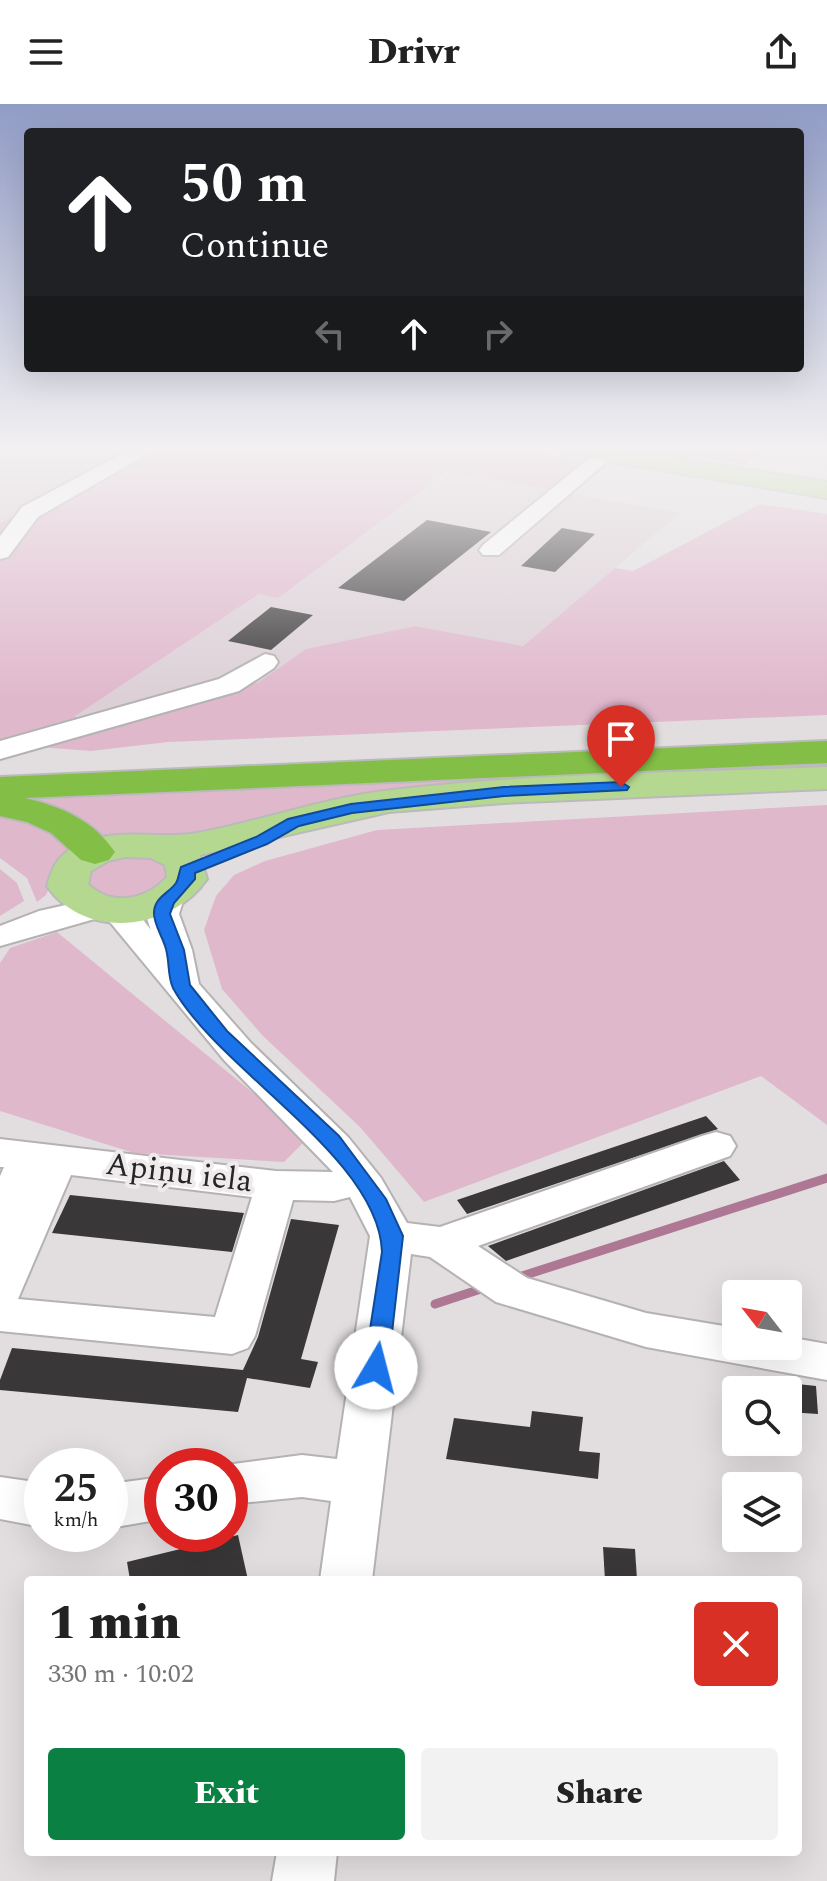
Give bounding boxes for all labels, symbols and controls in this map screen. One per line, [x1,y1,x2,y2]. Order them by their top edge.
text: Drivr [368,25,459,80]
icon: menu [24,30,68,74]
icon: share [759,30,803,74]
text: 50 m [180,142,307,227]
icon: ahead [48,160,152,264]
text: Continue [180,219,329,274]
icon: left [308,312,352,356]
icon: ahead [392,312,436,356]
icon: right [476,312,520,356]
pin [587,705,655,787]
icon: arrive [599,717,643,761]
street label: Apiņu iela [103,1140,255,1206]
north arrow [722,1280,802,1360]
map controls [722,1280,802,1552]
position arrow [334,1326,418,1410]
button: search [722,1376,802,1456]
speed limit sign: 30 [144,1448,248,1552]
text: 25 [54,1459,98,1520]
button: layers [722,1472,802,1552]
text: km/h [54,1505,99,1535]
text: 1 min [48,1587,181,1660]
button: close [694,1602,778,1686]
text: 330 m · 10:02 [48,1654,194,1694]
button: Exit [48,1748,405,1840]
button: Share [421,1748,778,1840]

